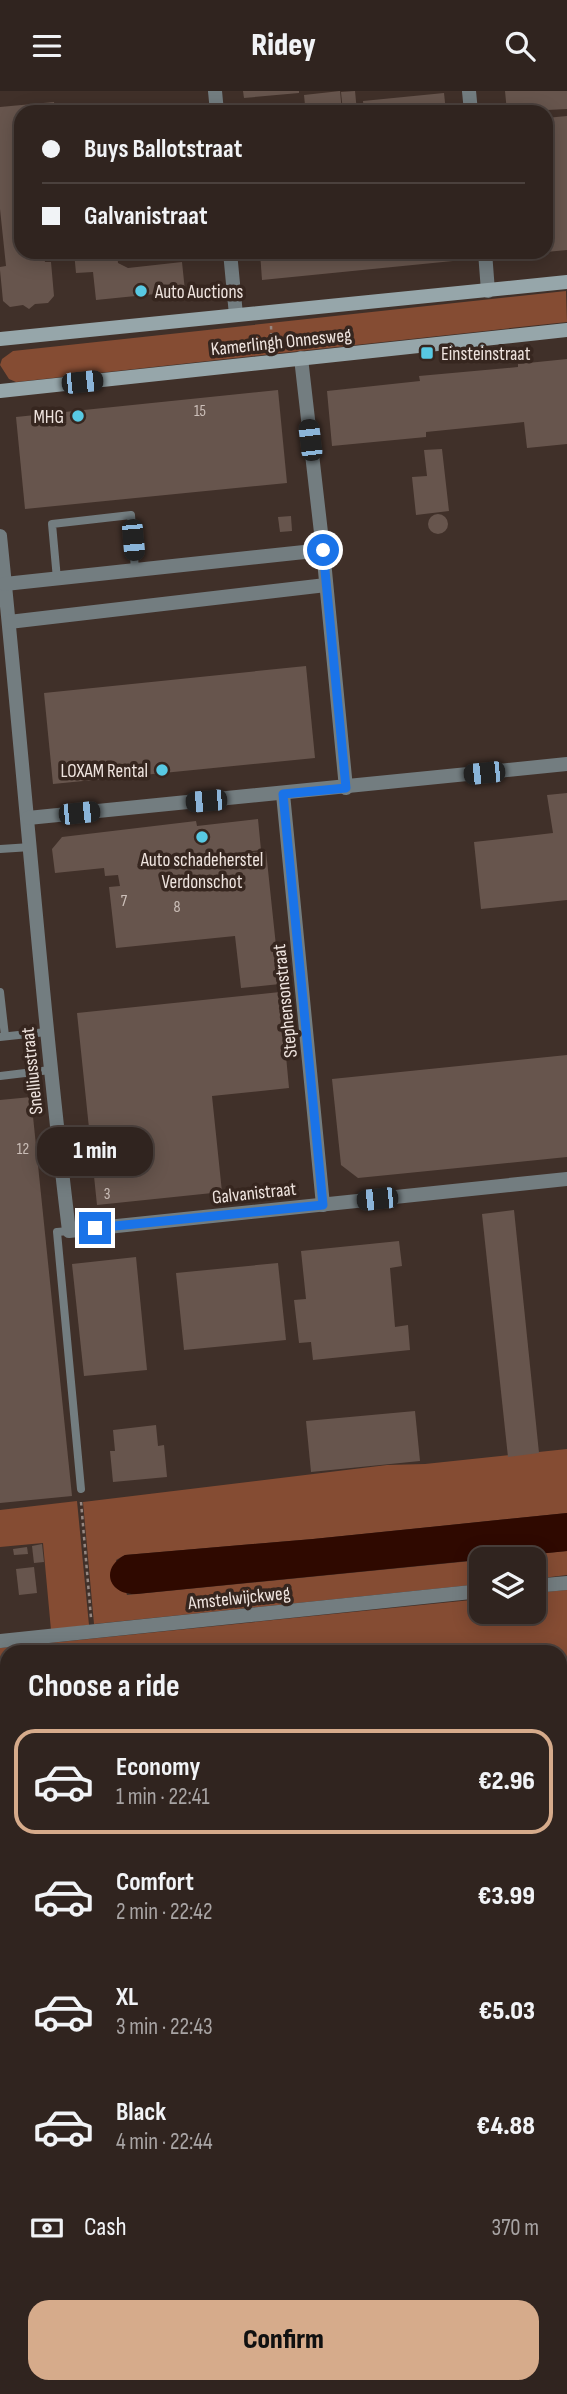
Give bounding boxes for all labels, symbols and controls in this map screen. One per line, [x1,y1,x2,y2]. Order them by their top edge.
text: Ridey [251,26,316,65]
icon: menu [28,27,66,65]
icon: search [501,27,539,65]
text: Buys Ballotstraat [84,134,242,165]
text: Galvanistraat [84,201,208,232]
place label: Auto Auctions [154,281,244,304]
marker: Auto Auctions [133,283,149,299]
street label: Kamerlingh Onnesweg [210,324,353,361]
place label: Einsteinstraat [441,343,531,366]
marker: Einsteinstraat [419,345,435,361]
car [61,369,104,395]
house number: 15 [194,402,206,421]
place label: MHG [34,406,64,429]
marker: MHG [70,408,86,424]
car [298,418,323,462]
car [121,518,146,562]
route start [307,534,339,566]
place label: LOXAM Rental [61,760,148,783]
car [463,760,506,786]
marker: LOXAM Rental [154,762,170,778]
car [185,789,228,813]
car [58,800,101,826]
marker: Auto schadeherstel Verdonschot [194,829,210,845]
place label: Auto schadeherstel Verdonschot [140,849,263,894]
house number: 7 [121,892,128,911]
house number: 8 [173,898,181,917]
street label: Stephensonstraat [268,943,303,1059]
street label: Snelliusstraat [16,1026,49,1116]
callout: 1 min [37,1127,153,1175]
text: 1 min [73,1137,117,1165]
house number: 12 [17,1140,29,1159]
street label: Galvanistraat [211,1178,298,1209]
house number: 3 [104,1185,110,1204]
car [356,1186,399,1212]
route end [79,1212,111,1244]
map controls [469,1547,546,1624]
button: layers [469,1547,546,1624]
street label: Amstelwijckweg [186,1582,292,1615]
text: Choose a ride [28,1667,180,1706]
icon: car [32,1750,95,1813]
text: Economy [116,1752,200,1783]
text: €2.96 [478,1766,535,1797]
text: 1 min · 22:41 [116,1783,210,1811]
icon: car [32,1865,95,1928]
text: Comfort [116,1867,194,1898]
text: €3.99 [478,1881,535,1912]
text: 2 min · 22:42 [116,1898,212,1926]
icon: car [32,1980,95,2043]
text: XL [116,1982,138,2013]
text: €5.03 [479,1996,535,2027]
text: 3 min · 22:43 [116,2013,213,2041]
icon: car [32,2095,95,2158]
text: Black [116,2097,166,2128]
text: €4.88 [476,2111,535,2142]
text: 4 min · 22:44 [116,2128,213,2156]
icon: cash [28,2209,66,2247]
text: Cash [84,2212,127,2243]
text: 370 m [492,2214,539,2242]
button: Confirm [28,2300,539,2380]

